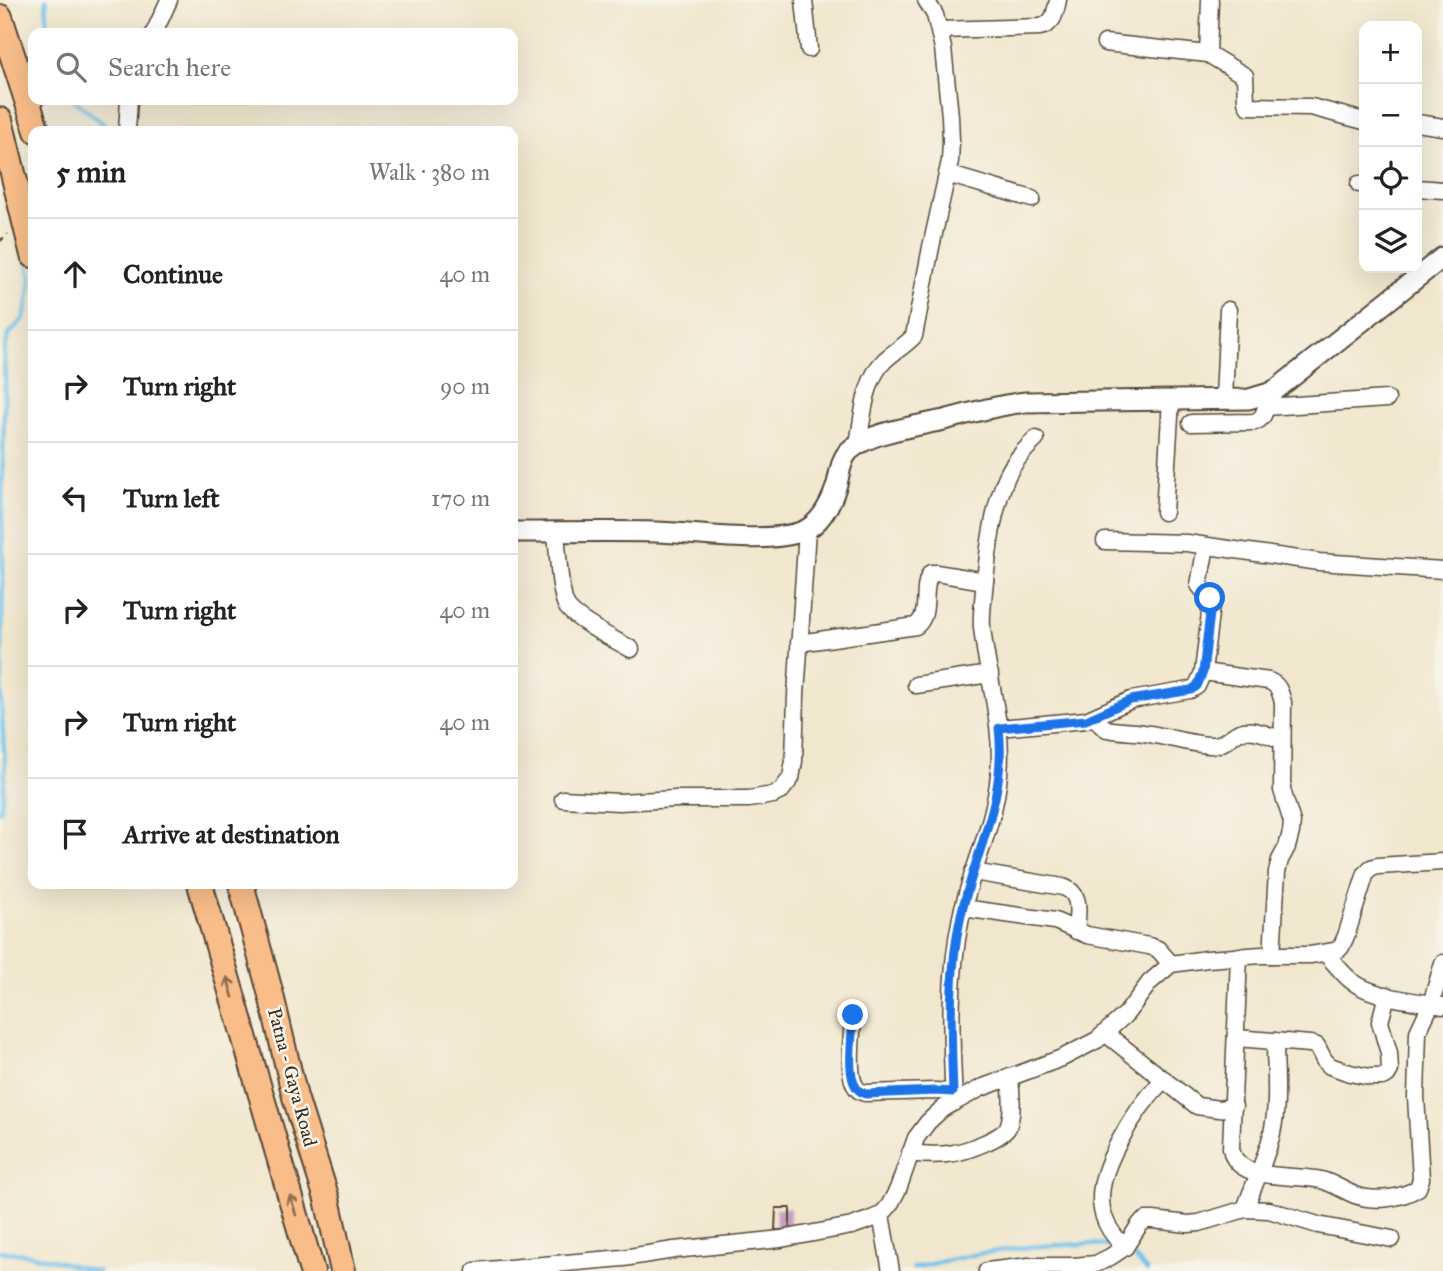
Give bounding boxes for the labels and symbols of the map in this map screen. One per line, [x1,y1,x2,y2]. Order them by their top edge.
route start [1194,582,1225,613]
one-way arrow [222,976,235,998]
route end [837,999,868,1030]
street label: Patna - Gaya Road [263,1005,322,1149]
one-way arrow [285,1195,298,1217]

